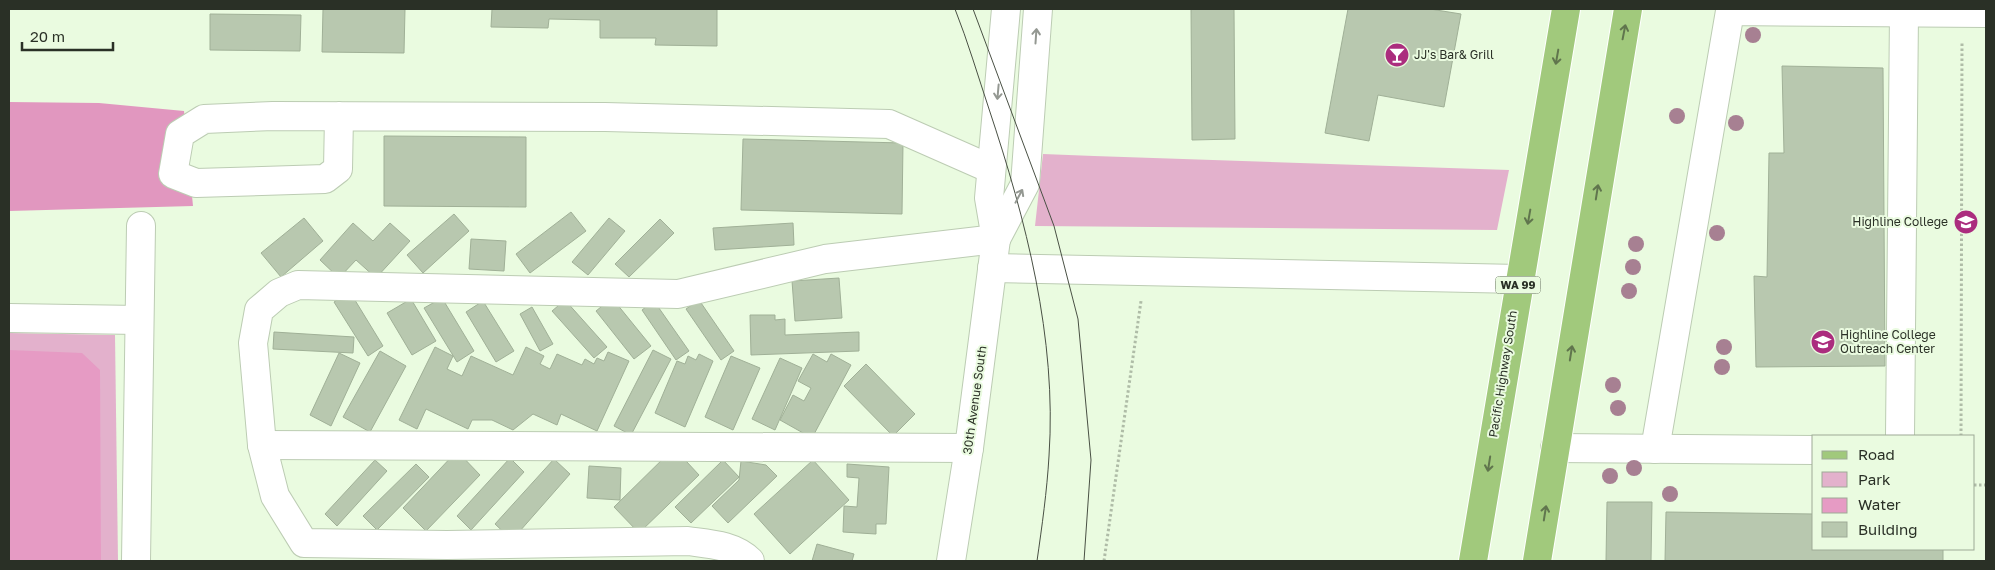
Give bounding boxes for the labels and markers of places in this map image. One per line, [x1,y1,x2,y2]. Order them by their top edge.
bar icon: JJ's Bar& Grill [1384,42,1410,68]
place label: JJ's Bar& Grill [1414,47,1494,62]
school or university icon: Highline College [1953,209,1979,235]
place label: Highline College [1852,214,1948,229]
place label: Highline College Outreach Center [1840,327,1936,356]
school or university icon: Highline College Outreach Center [1810,329,1836,355]

